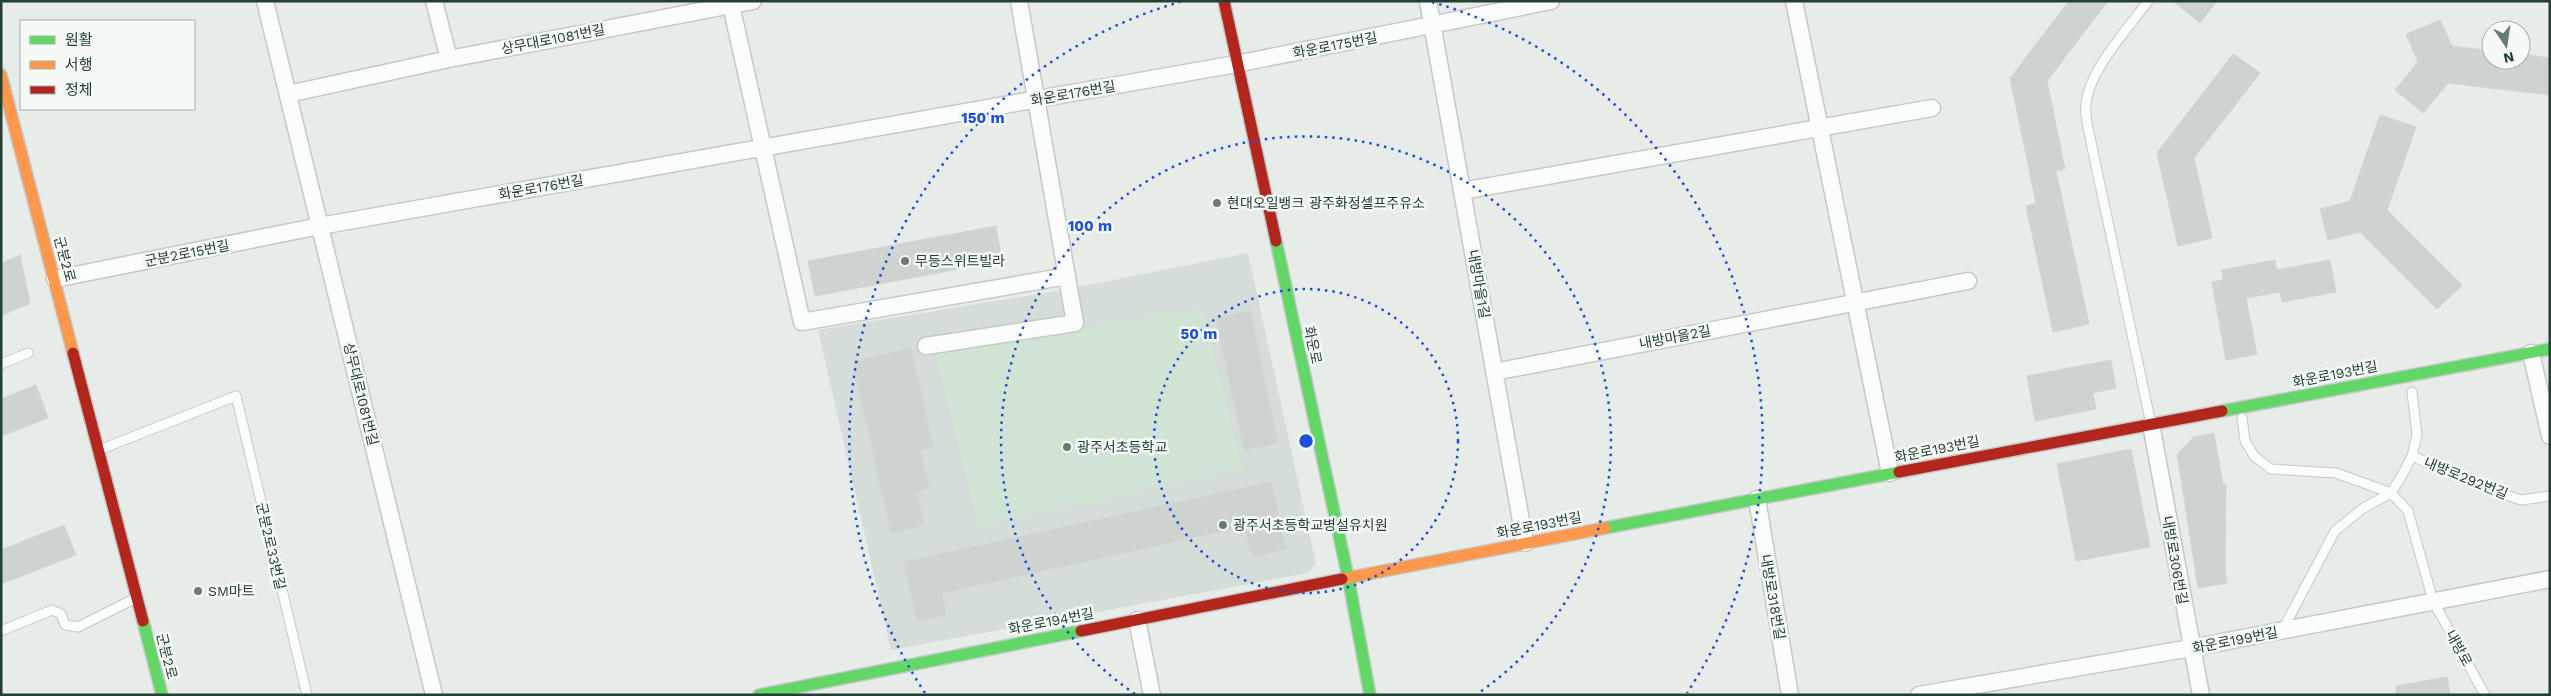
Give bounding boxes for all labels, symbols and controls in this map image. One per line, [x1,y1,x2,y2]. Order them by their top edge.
legend [20,20,195,110]
north arrow [2481,20,2531,70]
street label: 상무대로1081번길 [500,21,606,57]
street label: 화운로175번길 [1291,29,1379,61]
text: 원활 [65,31,93,49]
text: N [2502,49,2516,67]
text: 서행 [65,56,93,74]
street label: 화운로176번길 [1029,78,1117,108]
text: 정체 [65,81,93,99]
text: 150 m [961,109,1005,127]
street label: 화운로176번길 [497,172,585,202]
place label: 현대오일뱅크 광주화정셀프주유소 [1227,195,1425,211]
marker: 현대오일뱅크 광주화정셀프주유소 [1211,197,1223,209]
text: 100 m [1068,217,1112,235]
street label: 군분2로 [51,234,79,284]
street label: 군분2로15번길 [143,237,231,269]
street label: 내방마을1길 [1465,248,1493,320]
place label: 무등스위트빌라 [915,253,1005,269]
marker: 무등스위트빌라 [899,255,911,267]
street label: 내방마을2길 [1638,322,1712,352]
street label: 화운로 [1301,324,1325,366]
text: 50 m [1181,325,1217,343]
street label: 상무대로1081번길 [340,341,382,447]
street label: 화운로193번길 [2291,358,2379,390]
centre of rings [1297,432,1315,450]
street label: 화운로193번길 [1893,433,1981,465]
place label: 광주서초등학교 [1077,439,1167,455]
marker: 광주서초등학교 [1061,441,1073,453]
street label: 내방로292번길 [2422,454,2510,502]
street label: 군분2로33번길 [253,501,289,591]
street label: 화운로193번길 [1495,509,1583,541]
street label: 내방로306번길 [2159,514,2191,606]
place label: 광주서초등학교병설유치원 [1233,517,1388,533]
marker: 광주서초등학교병설유치원 [1217,519,1229,531]
street label: 내방로318번길 [1758,553,1788,641]
place label: SM마트 [208,583,255,599]
marker: SM마트 [192,585,204,597]
street label: 화운로194번길 [1007,605,1095,637]
street label: 화운로199번길 [2191,624,2279,656]
street label: 내방로 [2443,627,2475,669]
street label: 군분2로 [154,631,180,681]

